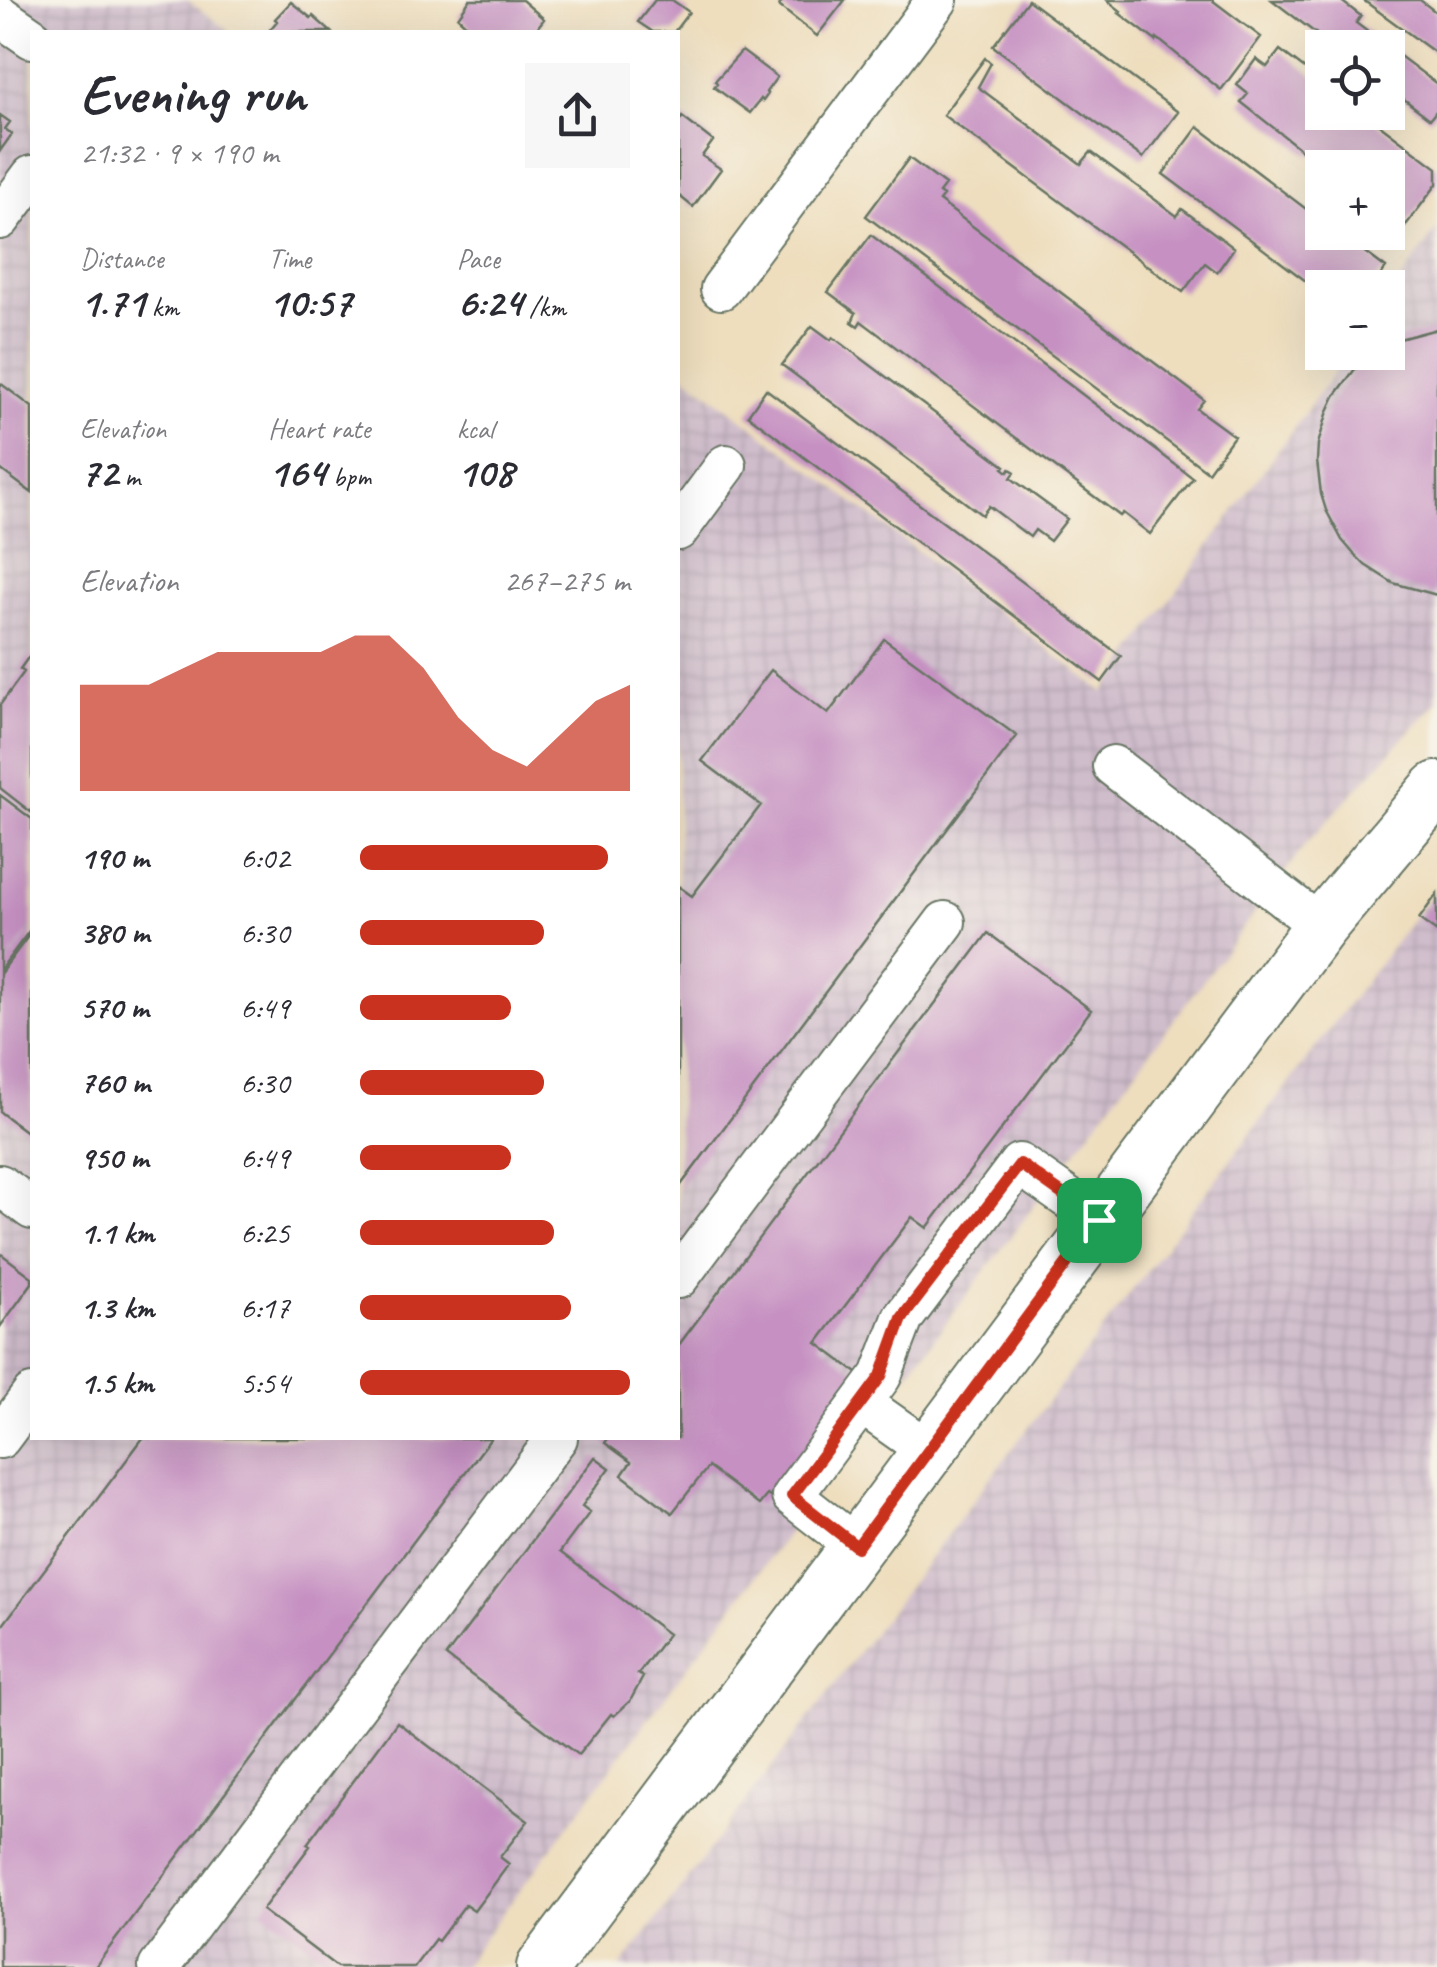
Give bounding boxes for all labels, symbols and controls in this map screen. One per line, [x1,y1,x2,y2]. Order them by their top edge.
map controls [1305,30,1405,370]
button: locate [1305,30,1405,130]
text: Evening run [80,59,305,129]
button: share [525,63,630,168]
text: 21:32 · 9 × 190 m [80,132,278,173]
button: + [1305,150,1405,250]
text: Distance [80,241,164,276]
text: Time [268,241,311,276]
text: Pace [457,241,500,276]
button: − [1305,270,1405,370]
text: 1.71 [80,276,145,329]
text: 10:57 [268,276,351,329]
text: 6:24 [457,276,523,329]
text: km [145,289,179,324]
text: /km [523,289,566,324]
text: Elevation [80,411,166,446]
text: Heart rate [268,411,370,446]
text: kcal [457,411,494,446]
text: 72 [80,446,118,499]
text: 164 [268,446,326,499]
text: 108 [457,446,513,499]
text: m [118,459,140,494]
text: bpm [326,459,371,494]
text: Elevation [80,560,178,601]
text: 267–275 m [504,560,630,601]
text: 190 m [80,837,149,878]
text: 6:02 [240,837,290,878]
text: 380 m [80,912,149,953]
text: 6:30 [240,912,290,953]
text: 570 m [80,987,149,1028]
text: 6:49 [240,987,290,1028]
text: 760 m [80,1062,150,1103]
text: 6:30 [240,1062,290,1103]
text: 950 m [80,1137,148,1178]
text: 6:49 [240,1137,290,1178]
pin [1057,1178,1142,1263]
icon: arrive [1072,1193,1127,1248]
text: 1.1 km [80,1212,154,1253]
text: 6:25 [240,1212,290,1253]
text: 1.3 km [80,1287,154,1328]
text: 6:17 [240,1287,290,1328]
text: 1.5 km [80,1362,154,1403]
text: 5:54 [240,1362,290,1403]

